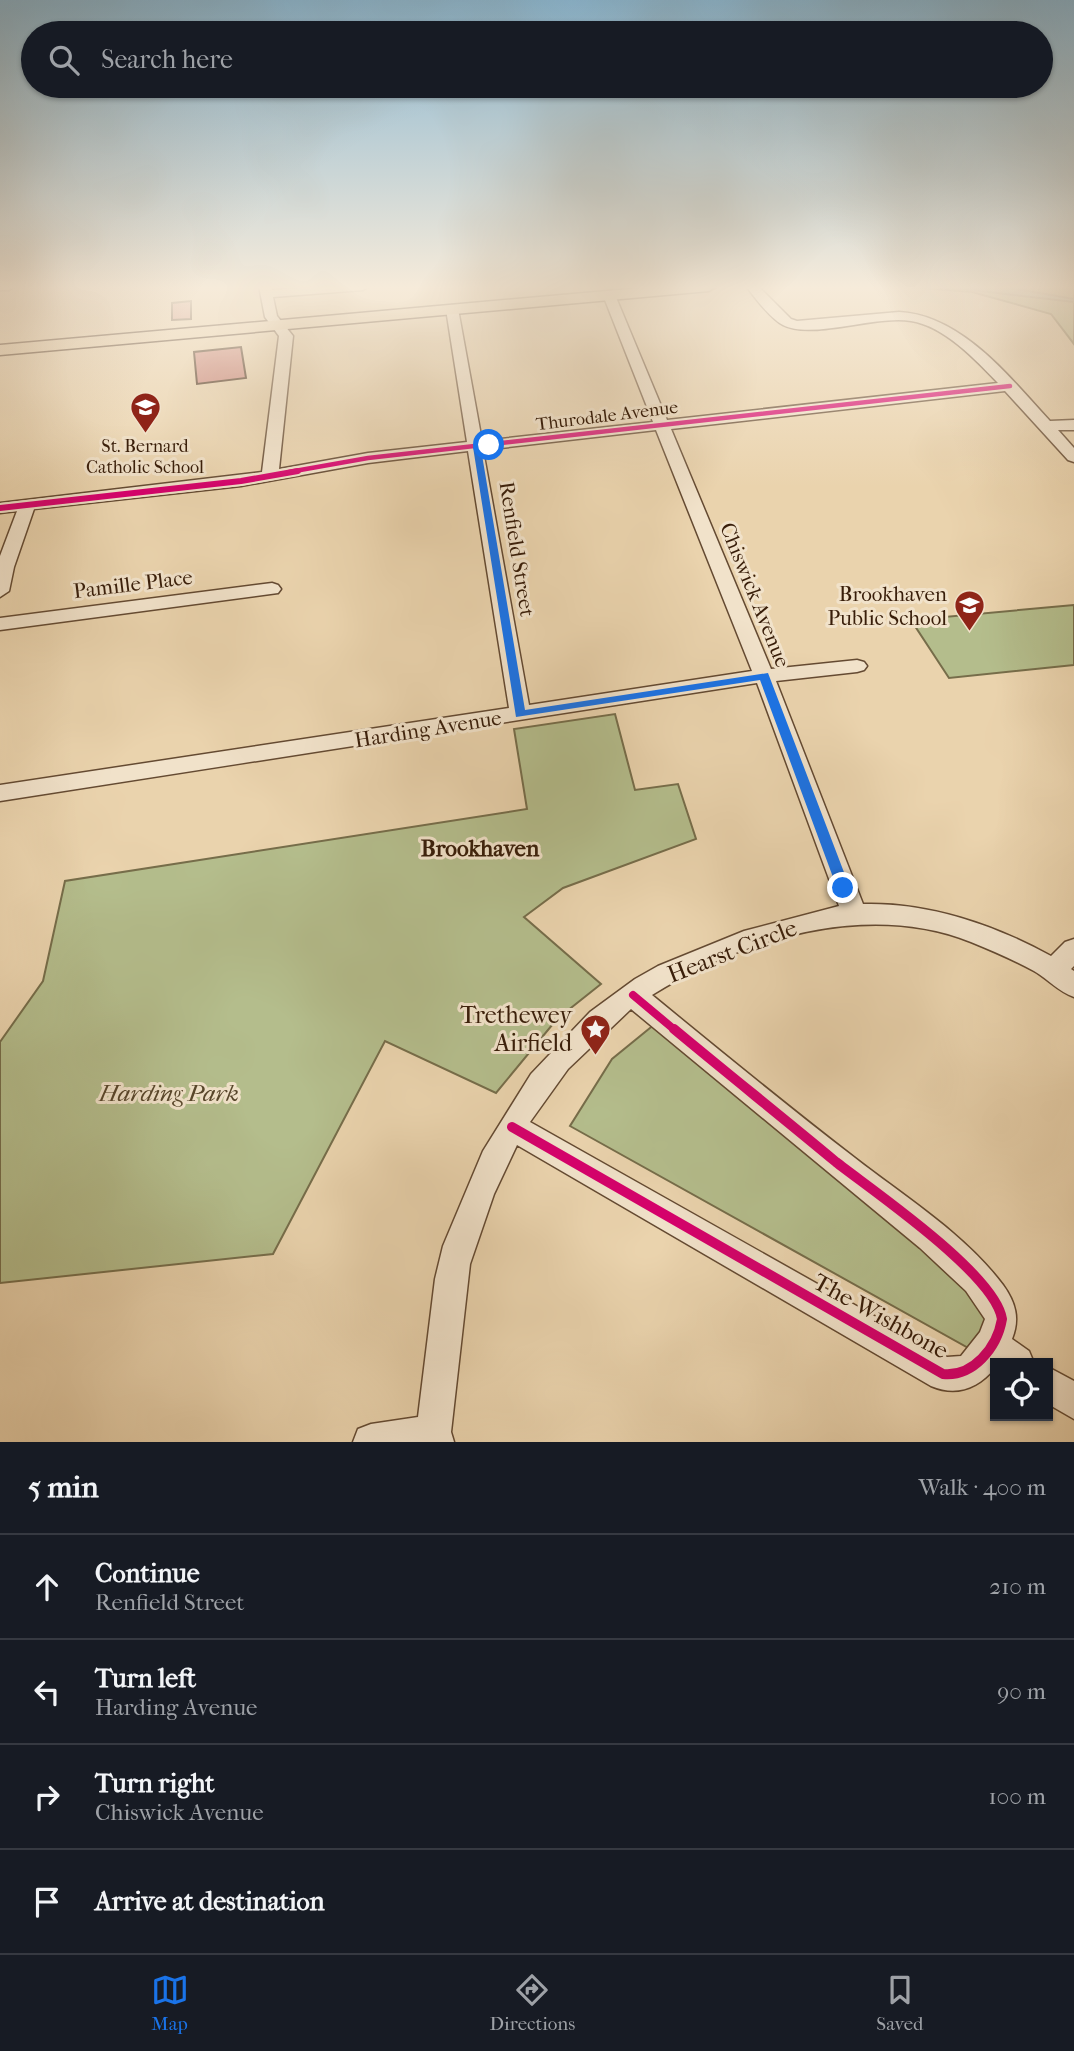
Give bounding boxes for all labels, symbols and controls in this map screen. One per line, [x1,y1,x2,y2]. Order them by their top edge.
search box [21,21,1053,98]
icon: search [45,41,83,79]
text: Search here [101,44,233,75]
school or university icon: St. Bernard Catholic School [128,391,162,435]
street label: Thurodale Avenue [535,397,679,435]
route start [473,429,504,460]
place label: St. Bernard Catholic School [86,436,204,478]
street label: Renfield Street [494,480,540,619]
street label: Chiswick Avenue [715,519,795,671]
street label: Pamille Place [72,565,194,603]
place label: Brookhaven Public School [827,582,947,630]
school or university icon: Brookhaven Public School [953,589,987,633]
street label: Harding Avenue [353,706,503,752]
district label: Brookhaven [421,835,540,862]
route end [827,872,858,903]
street label: Hearst Circle [663,913,801,989]
place label: Trethewey Airfield [460,1001,573,1057]
place icon: Trethewey Airfield [578,1012,612,1056]
park label: Harding Park [98,1079,239,1107]
street label: The Wishbone [809,1267,953,1365]
map controls [990,1358,1053,1421]
button: locate [990,1358,1053,1421]
text: 5 min [28,1470,99,1505]
text: Walk · 400 m [919,1474,1046,1501]
text: Continue [95,1558,200,1589]
icon: ahead [28,1568,66,1606]
text: 210 m [989,1573,1046,1600]
text: Renfield Street [95,1589,245,1616]
text: Turn left [95,1663,196,1694]
icon: left [28,1673,66,1711]
text: 90 m [997,1678,1046,1705]
text: Harding Avenue [95,1694,257,1721]
text: Turn right [95,1768,215,1799]
icon: right [28,1778,66,1816]
text: 100 m [988,1783,1046,1810]
text: Chiswick Avenue [95,1799,264,1826]
icon: arrive [28,1883,66,1921]
text: Arrive at destination [95,1886,325,1917]
tab: Map [151,1971,189,2035]
tab: Directions [490,1971,575,2035]
tab: Saved [876,1971,923,2035]

